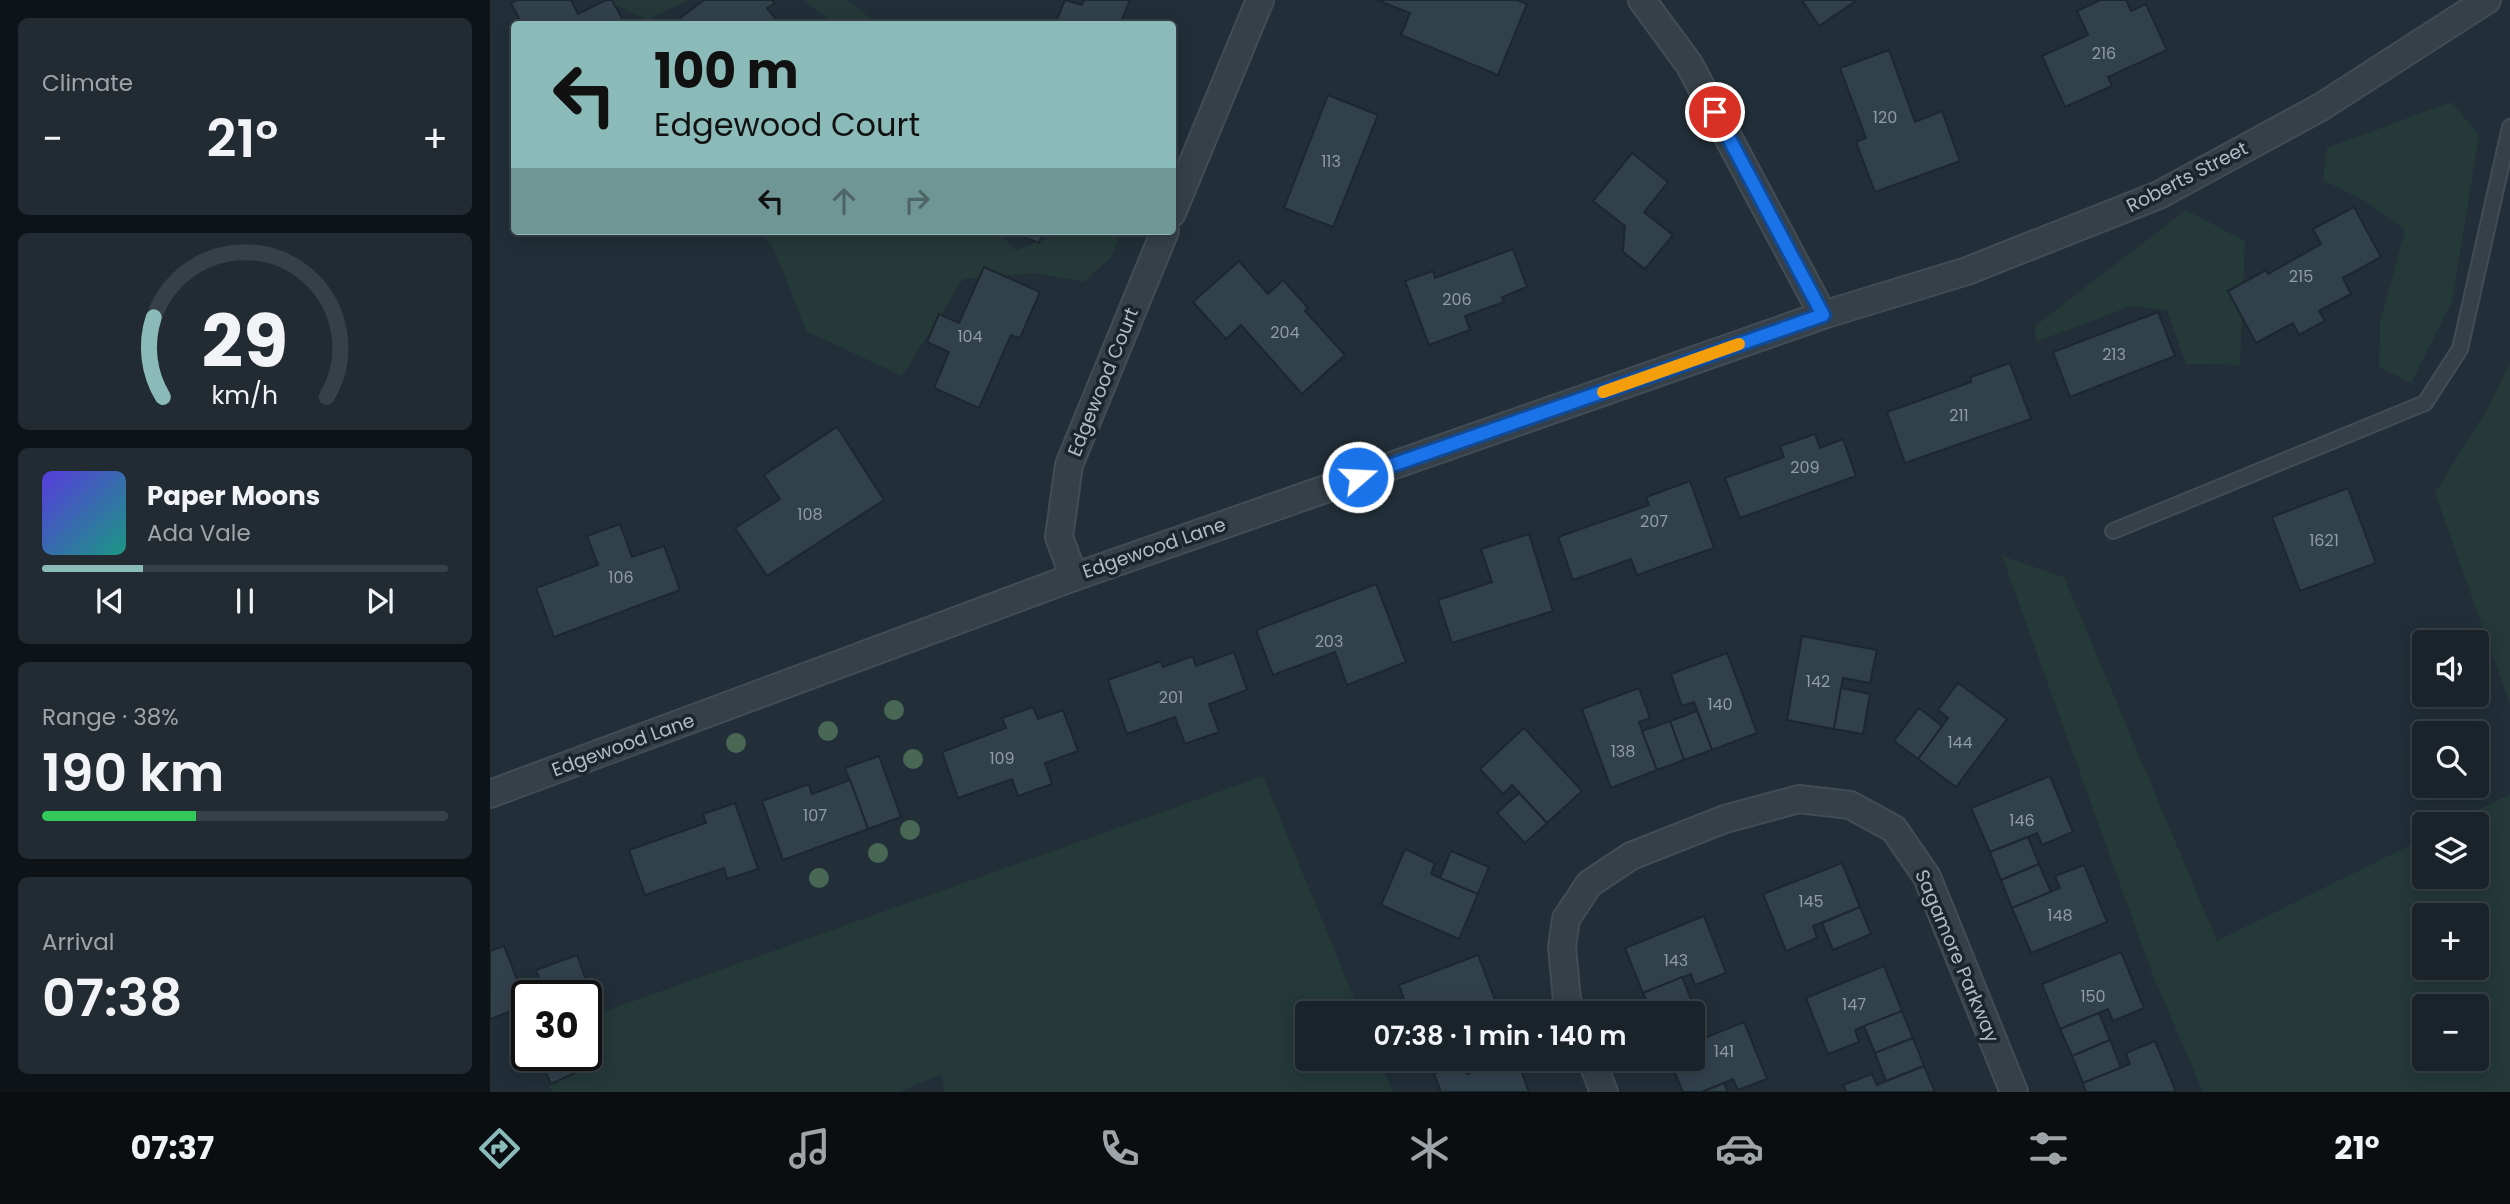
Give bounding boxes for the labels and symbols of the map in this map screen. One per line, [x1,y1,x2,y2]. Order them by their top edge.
house number: 216 [2092,42,2116,65]
pin [1685,82,1745,142]
house number: 120 [1873,106,1897,129]
street label: Roberts Street [2122,135,2252,219]
house number: 113 [1321,150,1341,173]
house number: 215 [2289,265,2313,288]
house number: 206 [1442,288,1472,311]
street label: Edgewood Court [1061,304,1145,460]
house number: 204 [1270,321,1300,344]
house number: 104 [957,325,983,348]
house number: 213 [2102,343,2126,366]
house number: 211 [1949,404,1969,427]
position arrow [1321,440,1395,514]
house number: 209 [1790,456,1820,479]
house number: 108 [797,503,823,526]
house number: 207 [1640,510,1668,533]
street label: Edgewood Lane [1079,511,1229,585]
house number: 1621 [2309,529,2339,552]
house number: 106 [608,566,634,589]
house number: 203 [1315,630,1343,653]
house number: 142 [1806,670,1830,693]
house number: 201 [1159,686,1183,709]
house number: 140 [1707,693,1733,716]
street label: Edgewood Lane [548,707,698,783]
house number: 144 [1947,731,1973,754]
house number: 138 [1611,740,1635,763]
house number: 109 [989,747,1015,770]
house number: 107 [803,804,827,827]
house number: 146 [2009,809,2035,832]
street label: Sagamore Parkway [1908,865,2006,1047]
house number: 145 [1798,890,1824,913]
house number: 148 [2047,904,2073,927]
house number: 143 [1664,949,1688,972]
speed limit sign: 30 [511,980,602,1071]
house number: 150 [2080,985,2106,1008]
house number: 147 [1842,993,1866,1016]
house number: 141 [1714,1040,1734,1063]

